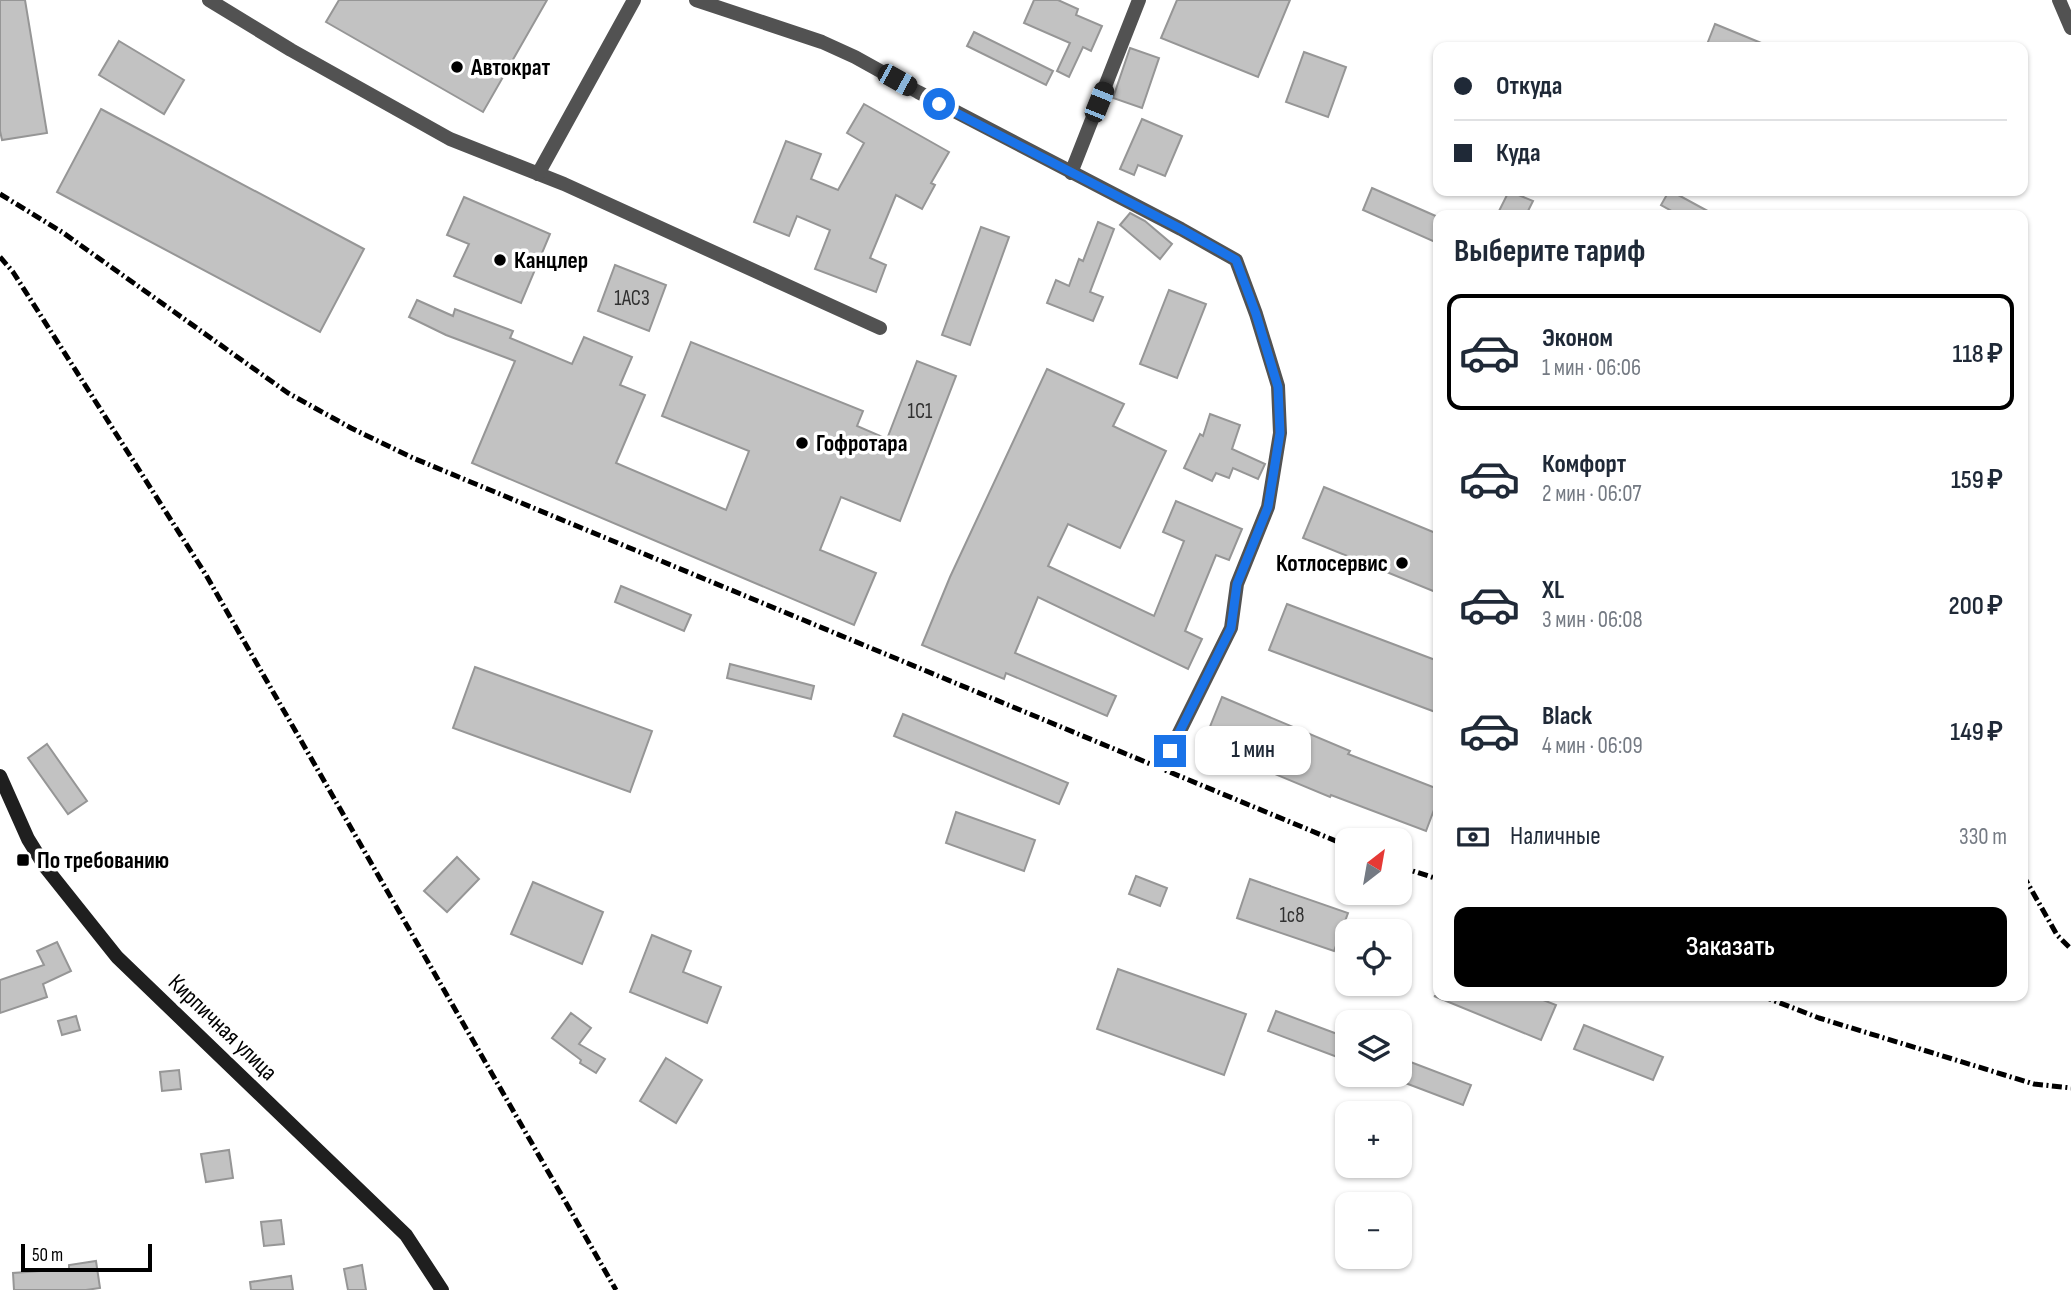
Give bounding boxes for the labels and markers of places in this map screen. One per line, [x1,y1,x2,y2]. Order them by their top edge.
place label: Автократ [470,53,551,82]
marker: Автократ [449,59,465,75]
place label: Канцлер [514,246,588,275]
marker: Канцлер [492,252,508,268]
place label: Гофротара [816,429,908,458]
marker: Гофротара [794,435,810,451]
place label: Котлосервис [1276,549,1388,578]
marker: Котлосервис [1394,555,1410,571]
place label: По требованию [37,846,169,875]
marker: По требованию [15,852,31,868]

